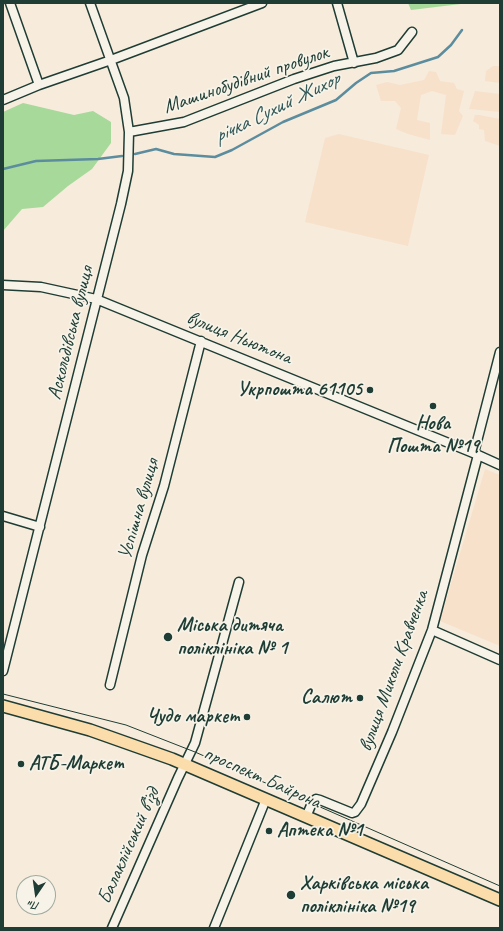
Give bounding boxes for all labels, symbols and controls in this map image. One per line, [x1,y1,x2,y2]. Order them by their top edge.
street label: Машинобудівний провулок [160,41,332,119]
water label: річка Сухий Жихор [210,67,344,149]
street label: Аскольдівська вулиця [43,264,99,402]
street label: вулиця Ньютона [183,306,295,370]
place label: Укрпошта 61105 [237,378,362,402]
marker: Укрпошта 61105 [365,385,375,395]
marker: Нова Пошта №19 [428,401,438,411]
place label: Нова Пошта №19 [387,412,479,459]
street label: Успішна вулиця [113,456,165,562]
street label: вулиця Миколи Кравченка [354,587,434,755]
place label: Міська дитяча поліклініка № 1 [177,614,287,661]
marker: Міська дитяча поліклініка № 1 [162,631,174,643]
place label: Салют [301,686,352,710]
marker: Салют [355,693,365,703]
place label: Чудо маркет [146,705,239,729]
marker: Чудо маркет [242,712,252,722]
street label: проспект Байрона [200,742,324,814]
place label: АТБ-Маркет [29,752,124,776]
marker: АТБ-Маркет [16,759,26,769]
street label: Балаклійський в’їзд [93,784,165,908]
place label: Аптека №1 [277,819,363,843]
marker: Аптека №1 [264,826,274,836]
place label: Харківська міська поліклініка №19 [300,872,428,919]
north arrow [16,875,56,915]
marker: Харківська міська поліклініка №19 [285,889,297,901]
text: Пн [26,898,41,914]

